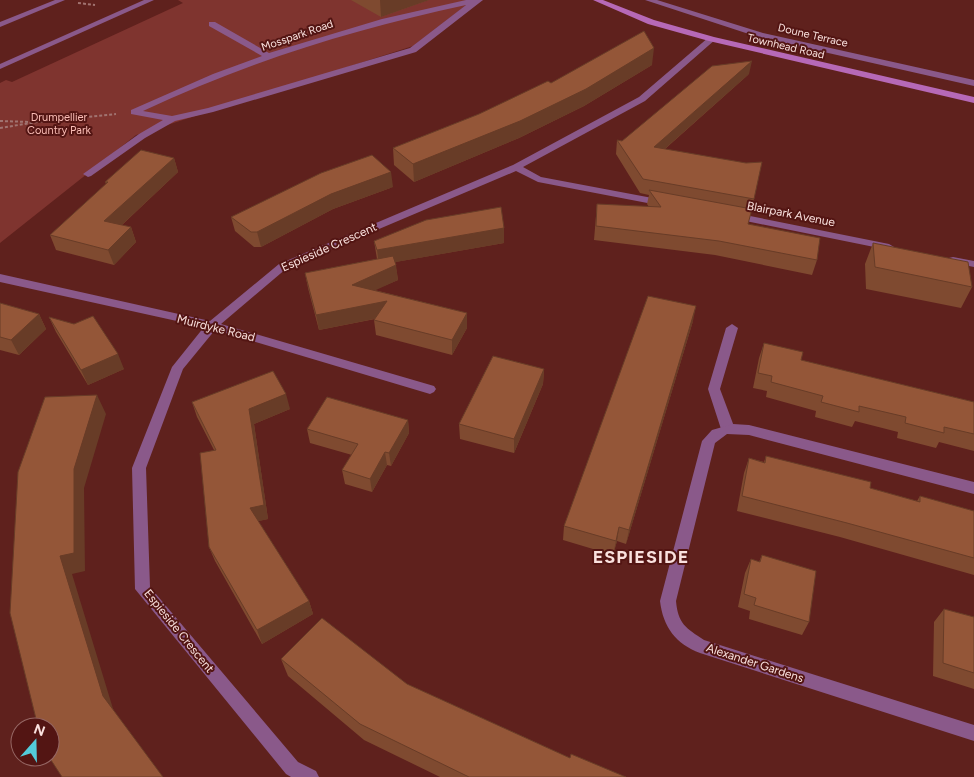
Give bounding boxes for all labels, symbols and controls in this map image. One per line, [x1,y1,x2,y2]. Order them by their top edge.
street label: Mosspark Road [260,17,335,54]
street label: Doune Terrace [777,21,849,50]
street label: Townhead Road [746,31,826,62]
park label: Drumpellier Country Park [27,111,92,137]
street label: Blairpark Avenue [746,199,837,230]
street label: Espieside Crescent [279,219,379,274]
street label: Muirdyke Road [176,312,256,344]
district label: ESPIESIDE [593,546,689,568]
street label: Espieside Crescent [141,586,217,676]
street label: Alexander Gardens [705,641,806,685]
north arrow [10,717,60,767]
text: N [31,720,47,740]

